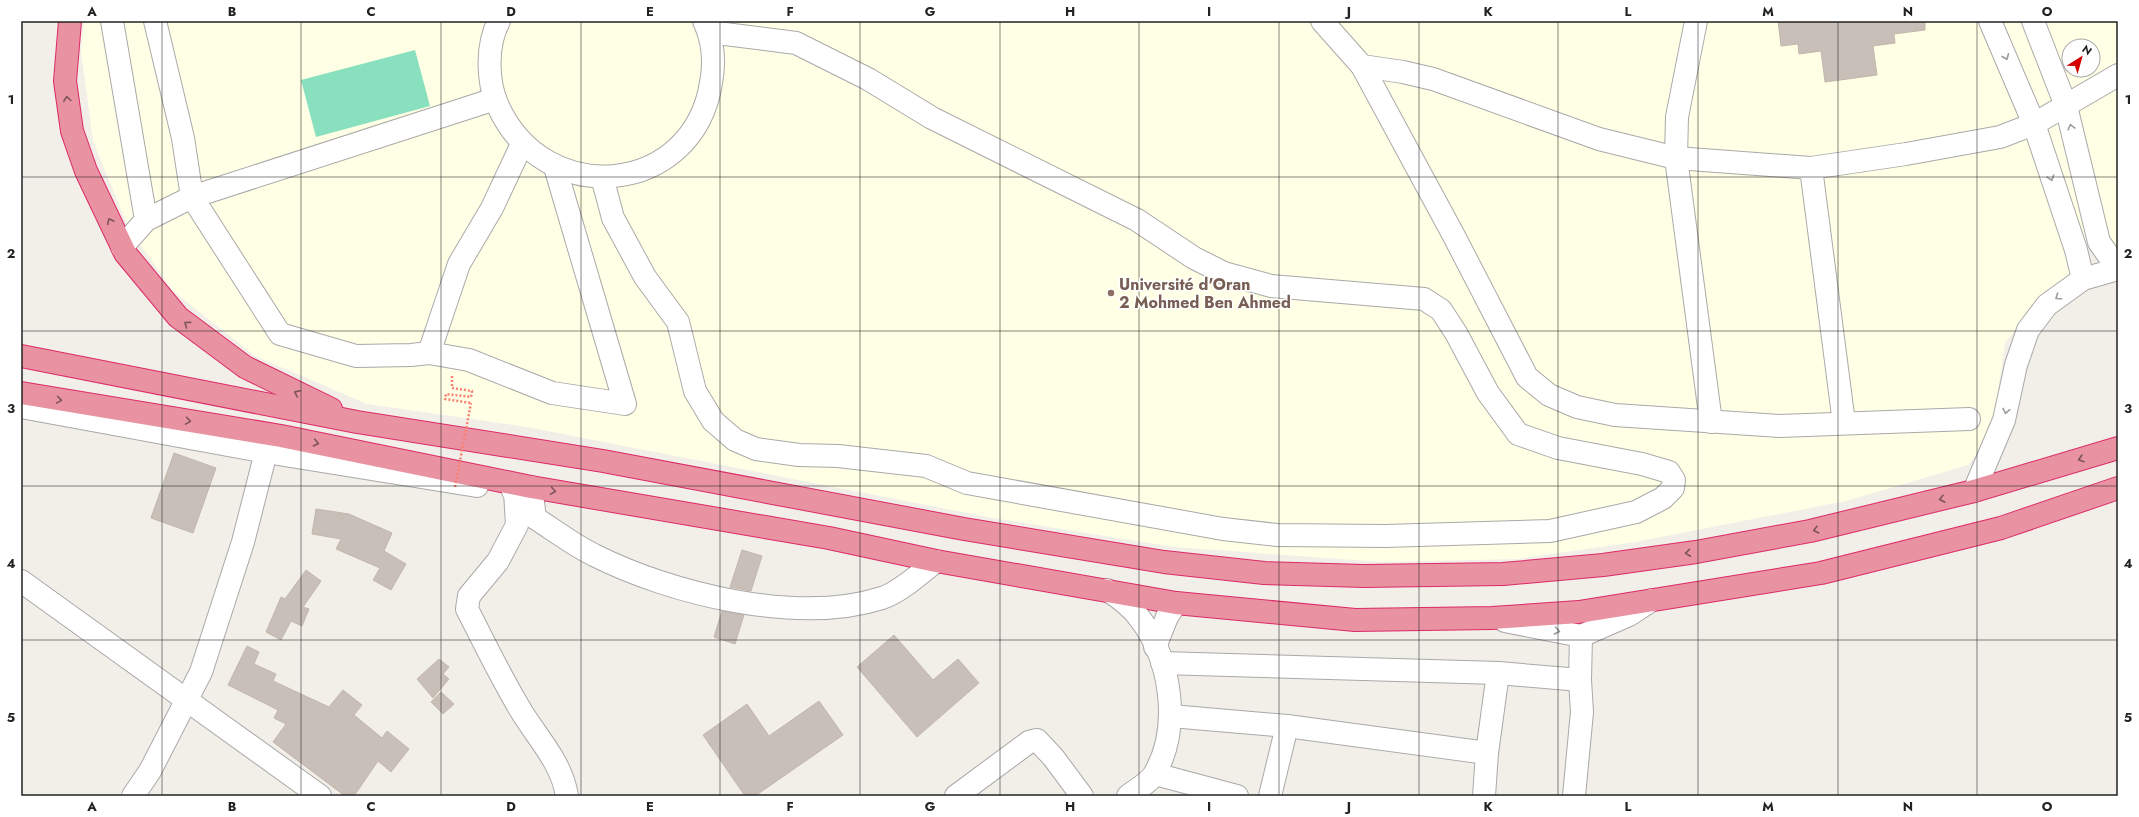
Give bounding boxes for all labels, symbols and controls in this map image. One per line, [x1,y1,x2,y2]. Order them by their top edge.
text: A [86,2,97,21]
text: B [228,2,237,21]
text: C [366,2,376,21]
text: D [506,2,516,21]
text: E [646,2,654,21]
text: F [786,2,794,21]
text: G [925,2,936,21]
text: H [1065,2,1075,21]
text: I [1207,2,1211,21]
text: J [1344,2,1351,21]
text: K [1483,2,1493,21]
text: L [1625,2,1632,21]
text: M [1762,2,1774,21]
text: N [1903,2,1913,21]
text: O [2042,2,2053,21]
north arrow [2061,38,2101,78]
text: N [2079,41,2095,59]
one-way arrow [2001,53,2009,60]
text: 1 [8,90,14,109]
text: 1 [2125,90,2131,109]
one-way arrow [63,96,72,102]
one-way arrow [2068,124,2076,130]
one-way arrow [2047,175,2055,182]
one-way arrow [107,218,115,225]
text: 2 [7,244,15,263]
text: 2 [2124,244,2132,263]
place label: Université d'Oran 2 Mohmed Ben Ahmed [1119,273,1291,314]
marker: Université d'Oran 2 Mohmed Ben Ahmed [1106,288,1116,298]
one-way arrow [2055,292,2062,300]
one-way arrow [185,322,192,329]
one-way arrow [294,390,301,398]
one-way arrow [56,395,62,403]
text: 3 [7,399,15,418]
text: 3 [2124,399,2132,418]
one-way arrow [2003,408,2011,415]
one-way arrow [185,416,191,424]
one-way arrow [313,438,319,447]
one-way arrow [2077,454,2084,463]
one-way arrow [550,486,556,494]
one-way arrow [1939,494,1946,503]
one-way arrow [1813,525,1819,533]
one-way arrow [1685,548,1691,557]
text: 4 [6,554,16,573]
text: 4 [2123,554,2133,573]
one-way arrow [1554,626,1561,635]
text: 5 [7,708,15,727]
text: 5 [2124,708,2132,727]
text: A [86,797,97,816]
text: B [228,797,237,816]
text: C [366,797,376,816]
text: D [506,797,516,816]
text: E [646,797,654,816]
text: F [786,797,794,816]
text: G [925,797,936,816]
text: H [1065,797,1075,816]
text: I [1207,797,1211,816]
text: J [1344,797,1351,816]
text: K [1483,797,1493,816]
text: L [1625,797,1632,816]
text: M [1762,797,1774,816]
text: N [1903,797,1913,816]
text: O [2042,797,2053,816]

